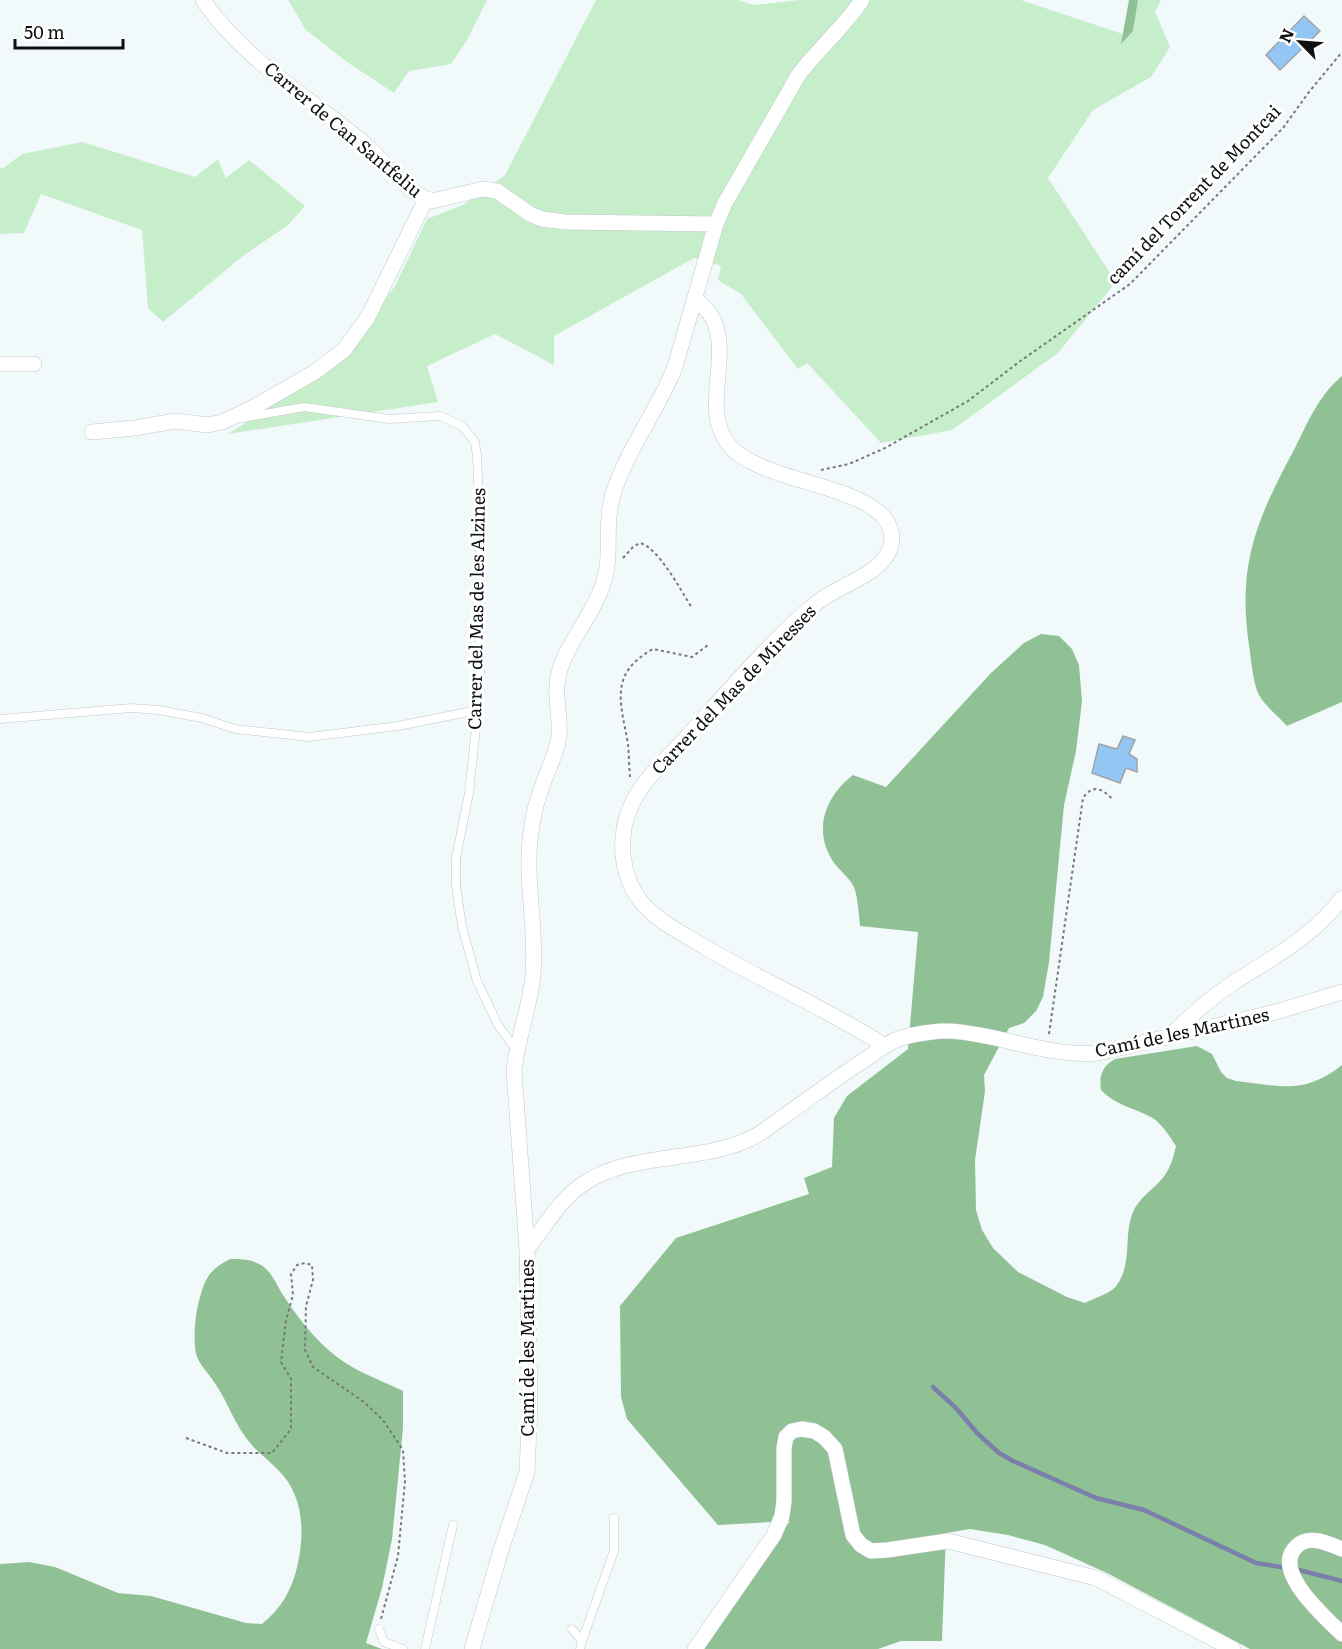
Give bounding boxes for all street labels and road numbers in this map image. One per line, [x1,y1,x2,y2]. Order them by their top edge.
street label: Carrer de Can Santfeliu [259,54,429,203]
street label: camí del Torrent de Montcai [1100,98,1286,290]
street label: Carrer del Mas de les Alzines [460,488,491,730]
street label: Carrer del Mas de Miresses [644,598,822,780]
street label: Camí de les Martines [1092,1000,1271,1063]
street label: Camí de les Martines [513,1259,540,1437]

